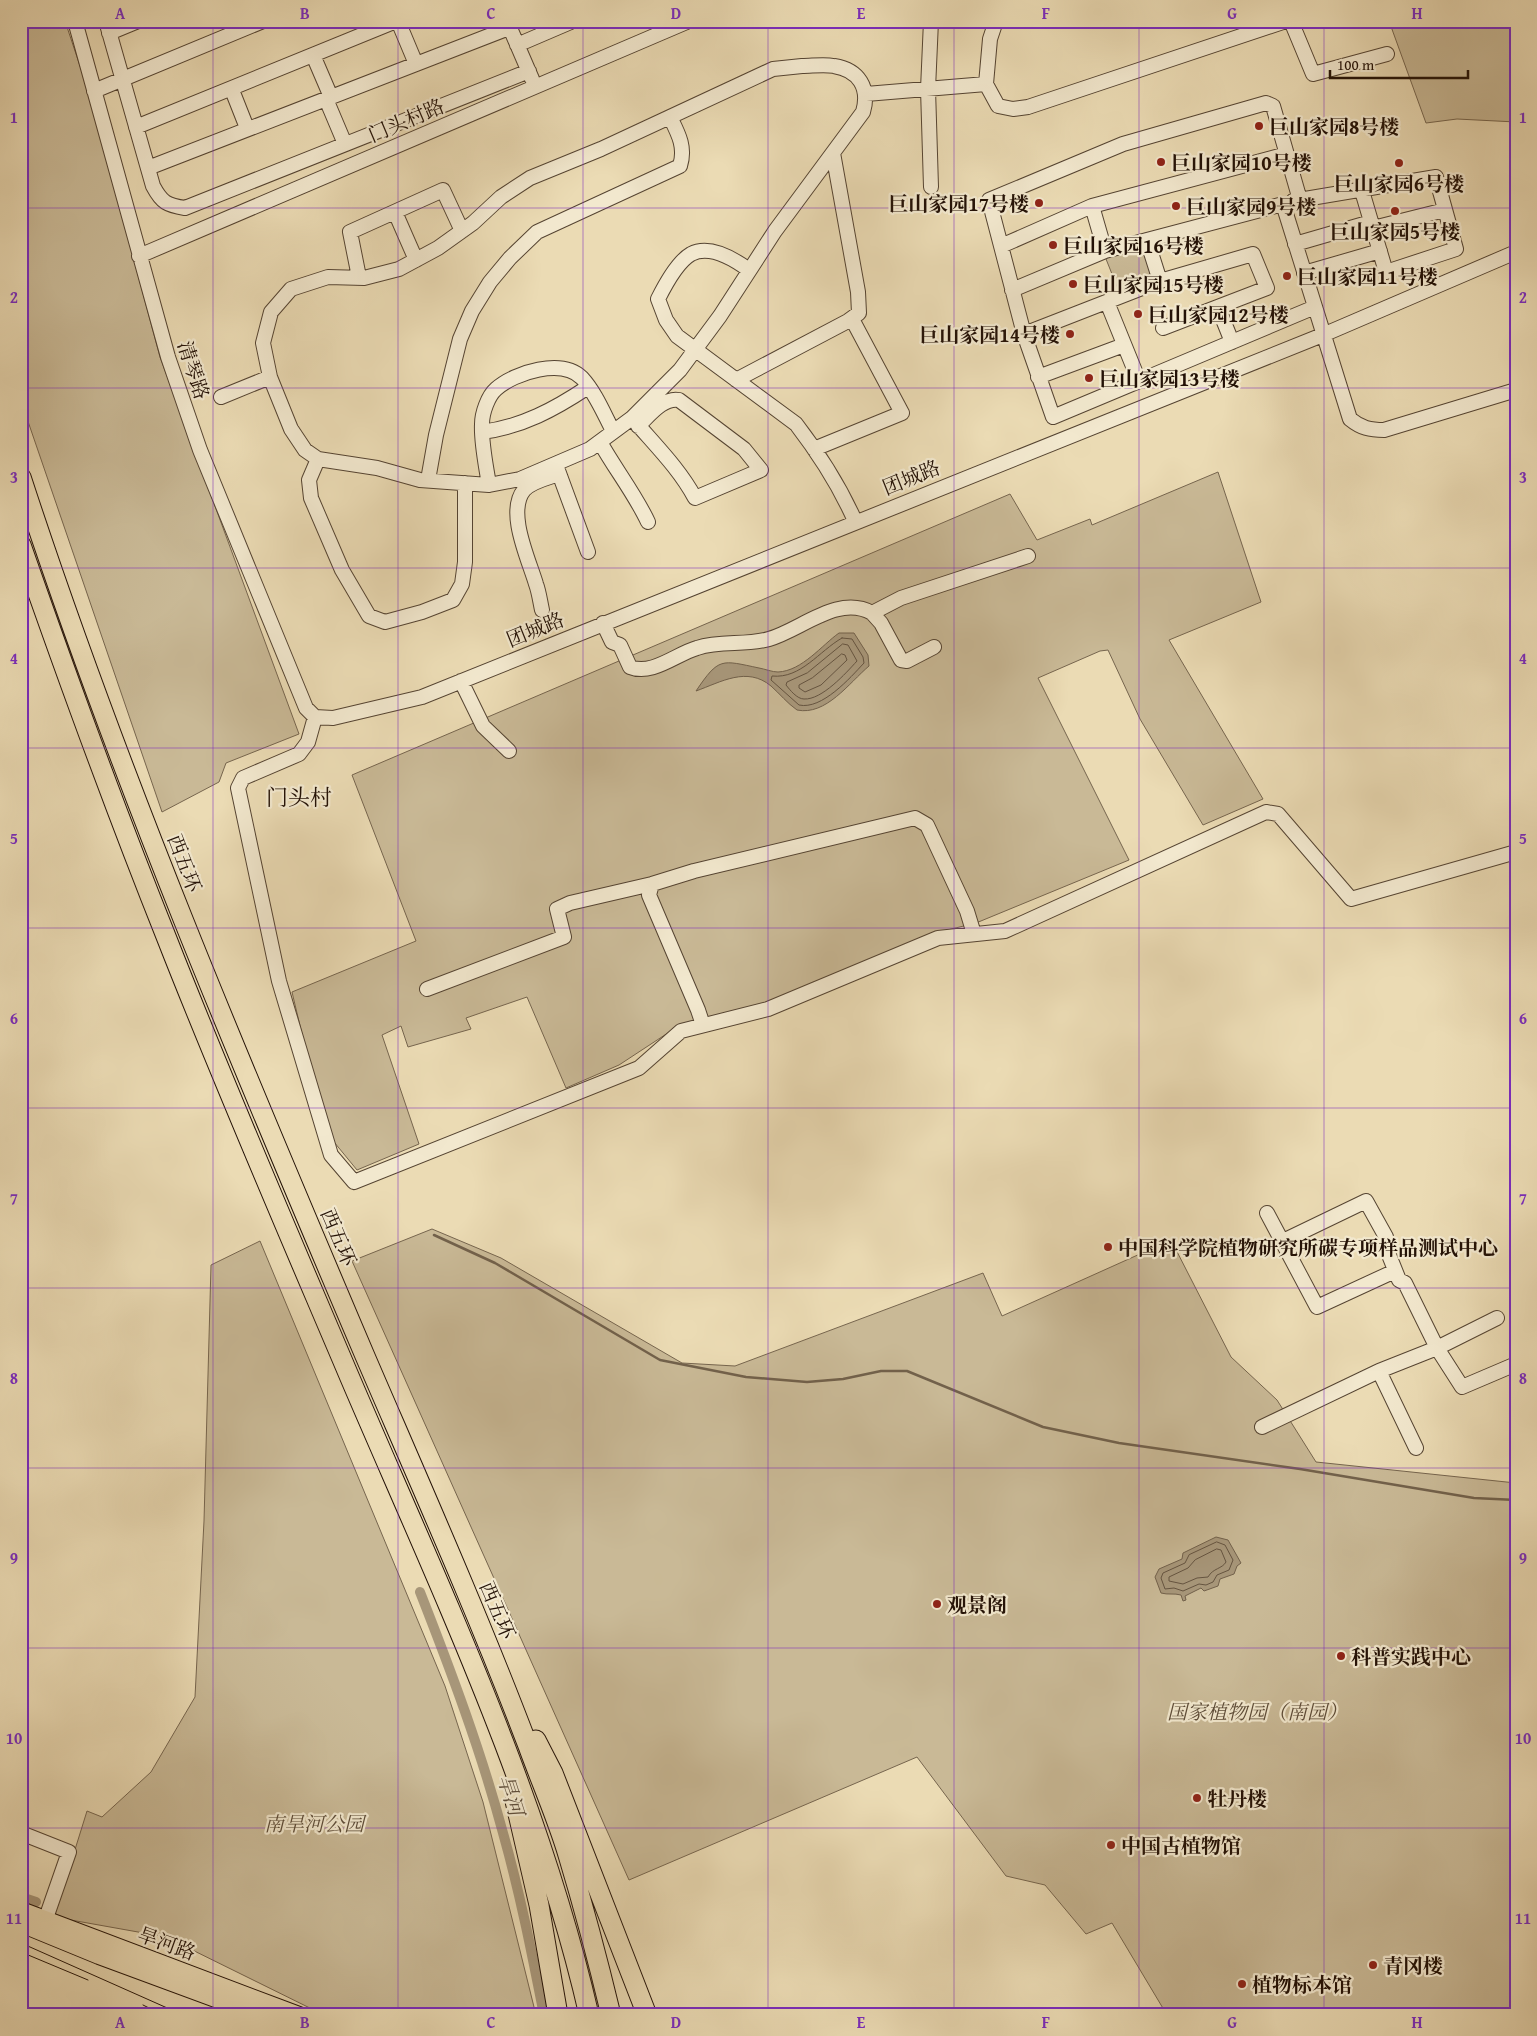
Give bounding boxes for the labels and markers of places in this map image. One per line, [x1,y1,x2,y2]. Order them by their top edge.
place label: 巨山家园8号楼 [1269,112,1399,141]
marker: 巨山家园8号楼 [1253,120,1265,132]
place label: 巨山家园10号楼 [1171,148,1312,177]
marker: 巨山家园10号楼 [1155,156,1167,168]
marker: 巨山家园6号楼 [1393,157,1405,169]
place label: 巨山家园6号楼 [1334,169,1464,198]
place label: 巨山家园17号楼 [888,189,1029,218]
place label: 巨山家园9号楼 [1186,192,1316,221]
marker: 巨山家园17号楼 [1033,197,1045,209]
marker: 巨山家园9号楼 [1170,200,1182,212]
marker: 巨山家园5号楼 [1389,205,1401,217]
place label: 巨山家园5号楼 [1330,217,1460,246]
place label: 巨山家园16号楼 [1063,231,1204,260]
marker: 巨山家园16号楼 [1047,239,1059,251]
place label: 巨山家园11号楼 [1297,262,1438,291]
place label: 巨山家园15号楼 [1083,270,1224,299]
marker: 巨山家园11号楼 [1281,270,1293,282]
marker: 巨山家园15号楼 [1067,278,1079,290]
place label: 巨山家园12号楼 [1148,300,1289,329]
marker: 巨山家园12号楼 [1132,308,1144,320]
place label: 巨山家园14号楼 [919,320,1060,349]
marker: 巨山家园14号楼 [1064,328,1076,340]
place label: 巨山家园13号楼 [1099,364,1240,393]
marker: 巨山家园13号楼 [1083,372,1095,384]
place label: 中国科学院植物研究所碳专项样品测试中心 [1118,1233,1498,1262]
marker: 中国科学院植物研究所碳专项样品测试中心 [1102,1241,1114,1253]
place label: 观景阁 [947,1590,1007,1619]
marker: 观景阁 [931,1598,943,1610]
place label: 科普实践中心 [1351,1642,1471,1671]
marker: 科普实践中心 [1335,1650,1347,1662]
place label: 牡丹楼 [1207,1784,1267,1813]
marker: 牡丹楼 [1191,1792,1203,1804]
place label: 中国古植物馆 [1121,1831,1241,1860]
marker: 中国古植物馆 [1105,1839,1117,1851]
place label: 青冈楼 [1383,1951,1443,1980]
marker: 青冈楼 [1367,1959,1379,1971]
place label: 植物标本馆 [1252,1970,1352,1999]
marker: 植物标本馆 [1236,1978,1248,1990]

